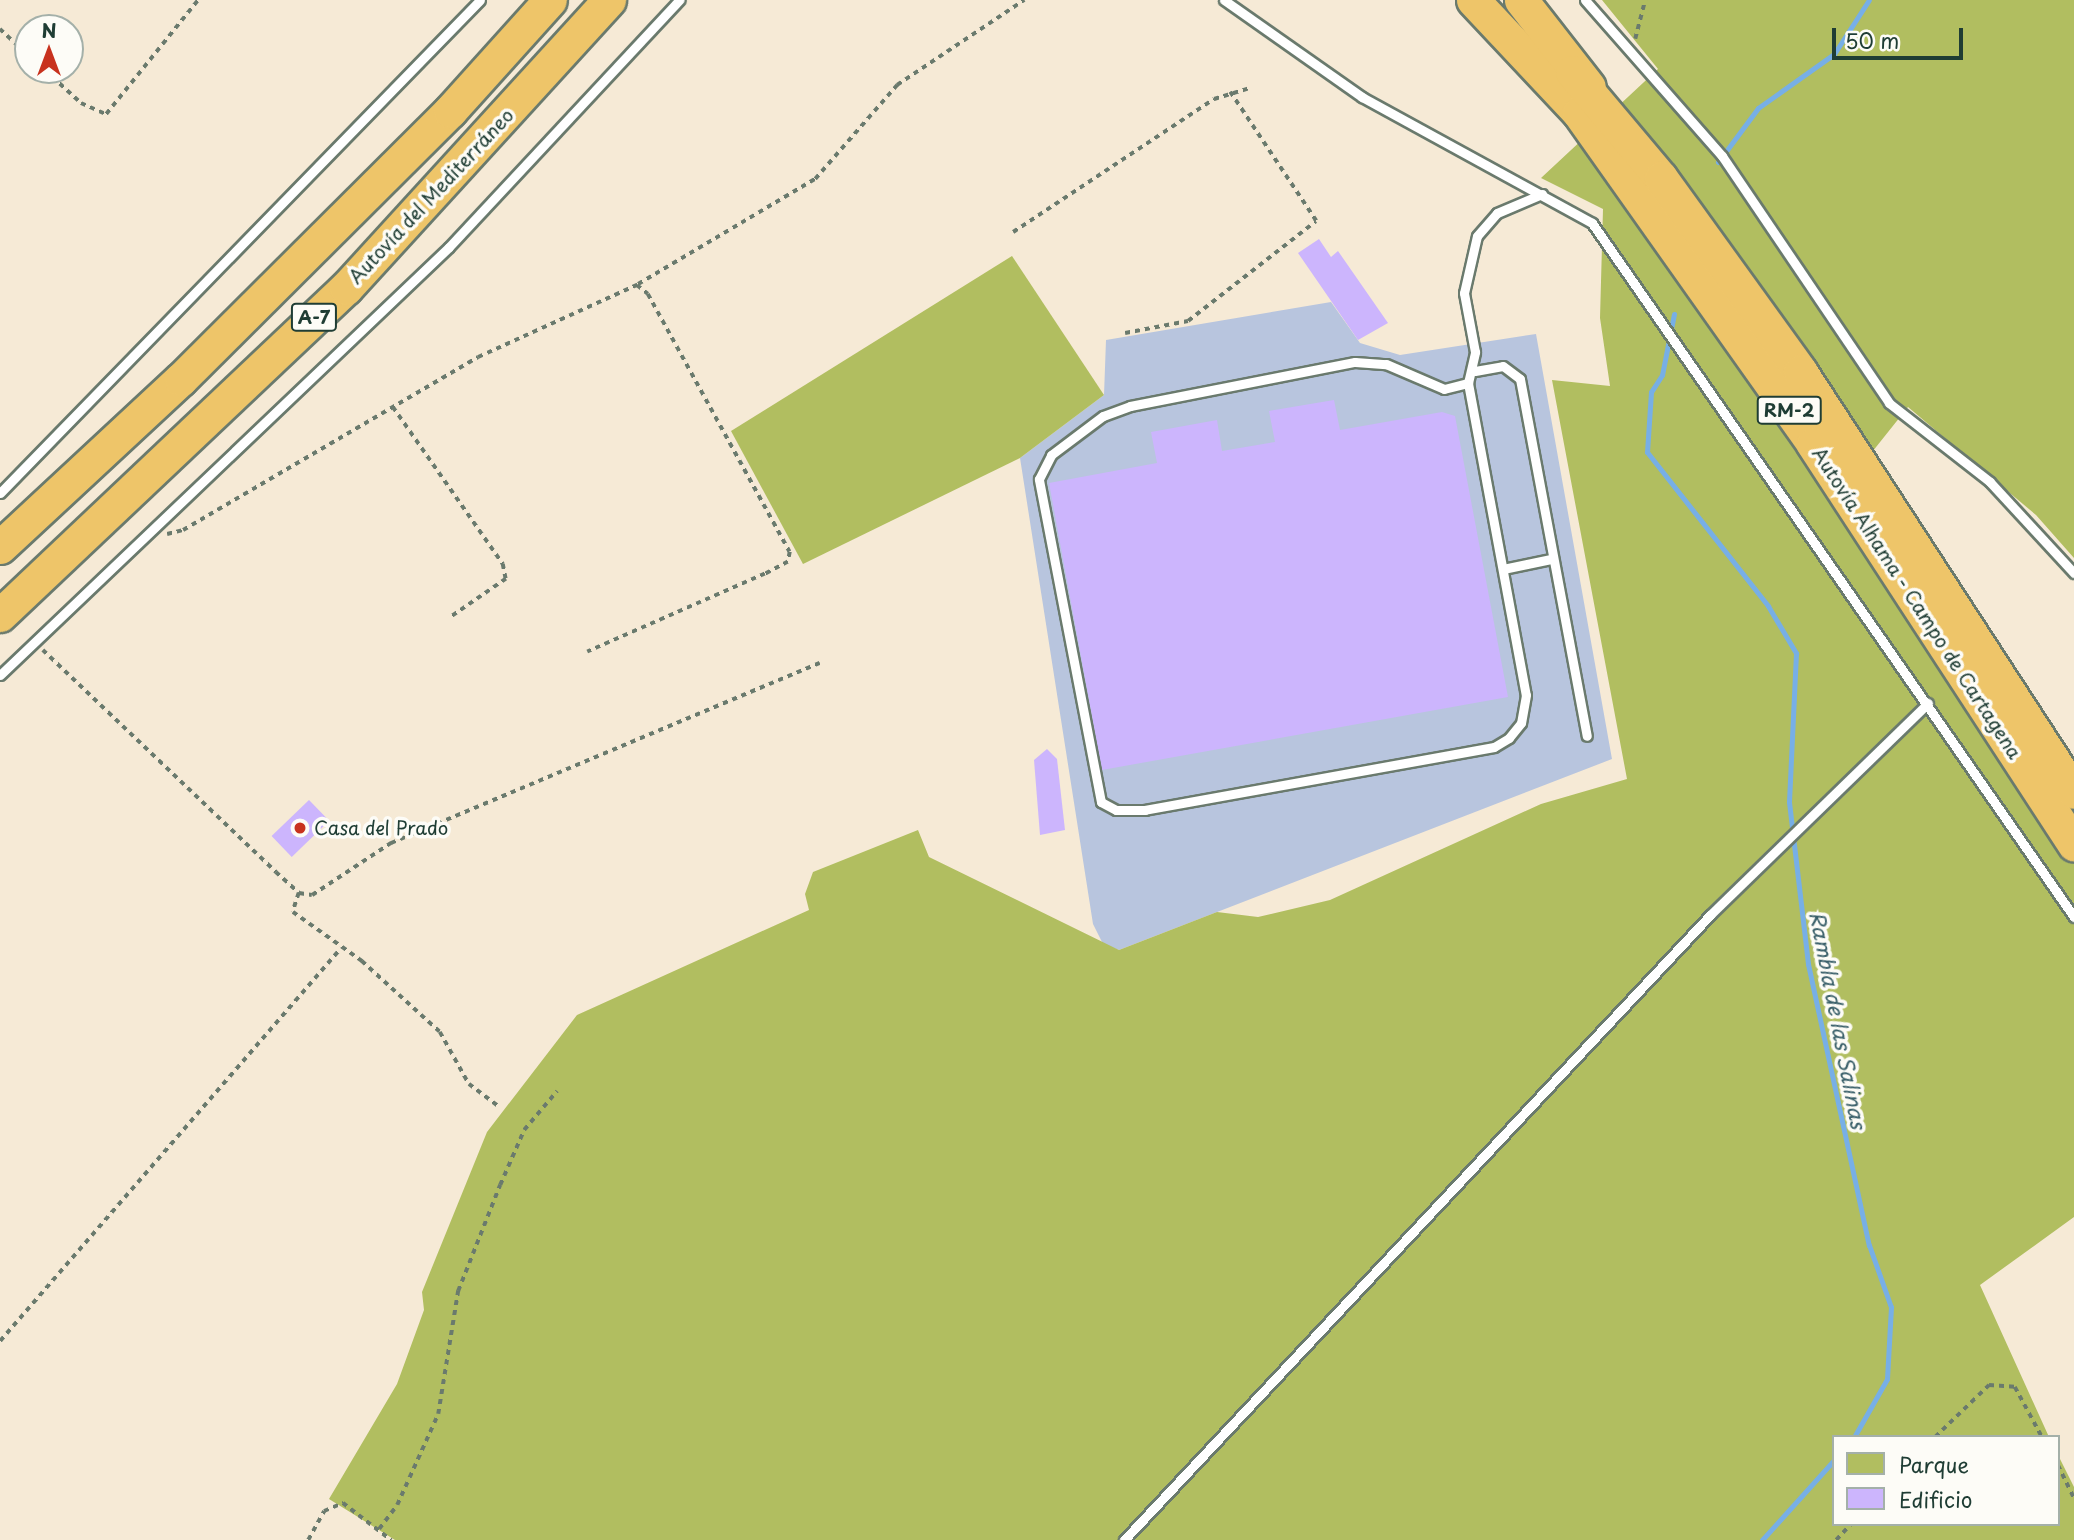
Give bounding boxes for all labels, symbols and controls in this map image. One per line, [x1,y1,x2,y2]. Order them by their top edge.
north arrow [14,14,84,84]
scale bar [1836,14,1967,58]
text: N [41,16,57,44]
text: 50 m [1845,24,1899,56]
street label: Autovía del Mediterráneo [343,103,519,289]
road number: A-7 [290,302,338,332]
road number: RM-2 [1756,396,1822,424]
street label: Autovía Alhama - Campo de Cartagena [1807,443,2027,763]
place label: Casa del Prado [314,817,451,839]
marker: Casa del Prado [292,820,308,836]
water label: Rambla de las Salinas [1805,909,1873,1131]
legend [1832,1435,2060,1526]
text: Parque [1899,1448,1969,1480]
text: Edificio [1899,1483,1972,1515]

